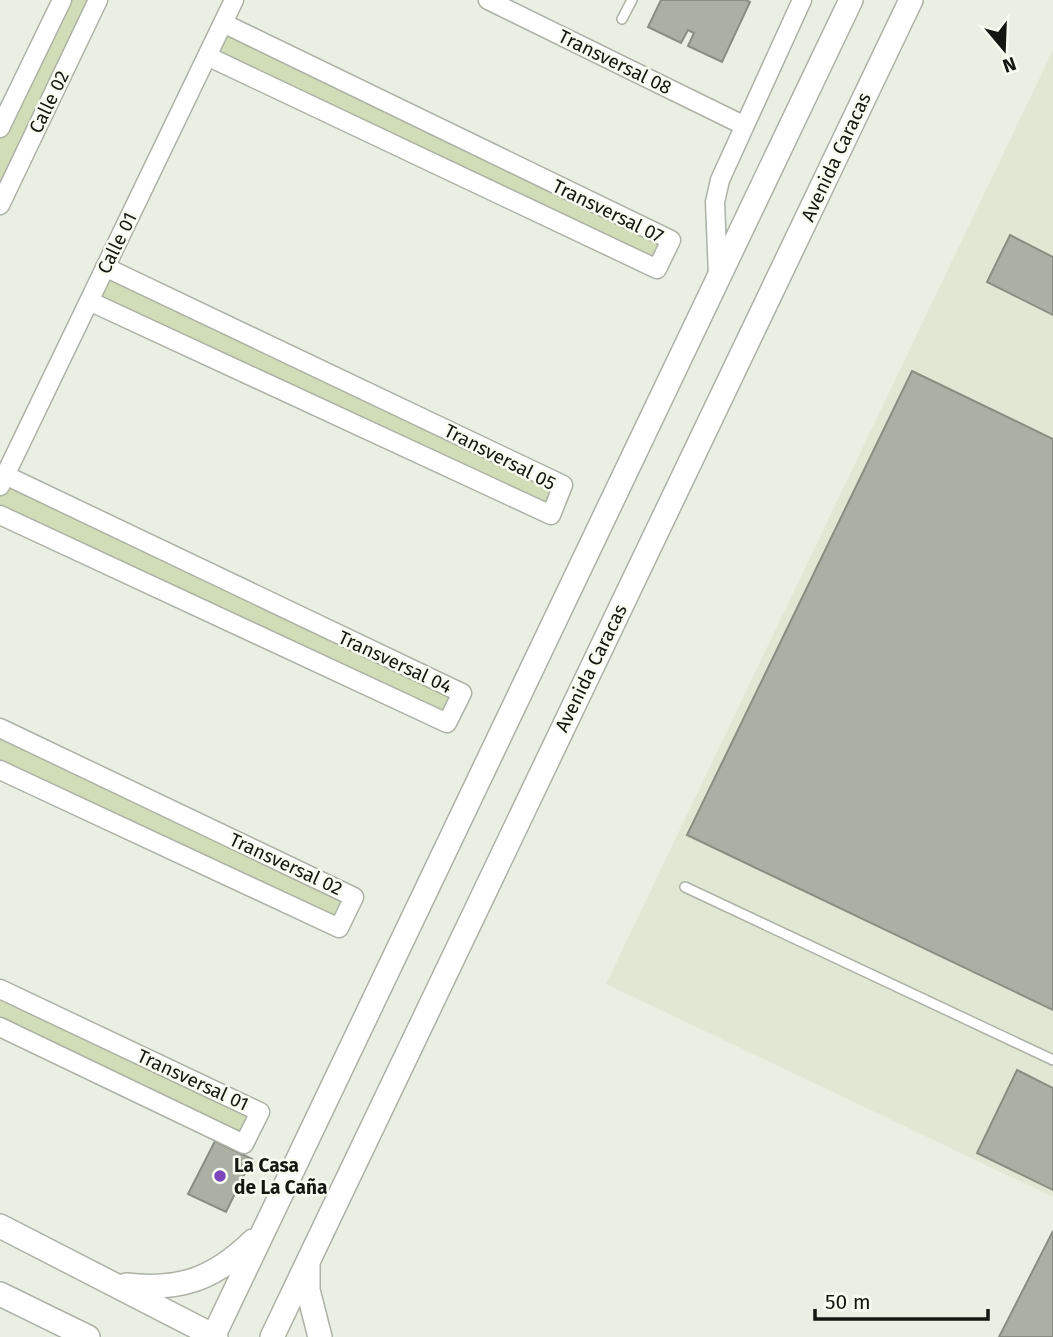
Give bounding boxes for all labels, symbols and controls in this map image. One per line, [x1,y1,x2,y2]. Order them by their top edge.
north arrow [969,14,1039,84]
street label: Transversal 08 [555,25,675,99]
text: N [1000,52,1019,78]
street label: Calle 02 [24,67,74,137]
street label: Avenida Caracas [796,89,876,225]
street label: Transversal 07 [549,174,667,248]
street label: Calle 01 [92,209,142,277]
street label: Transversal 05 [440,419,560,495]
street label: Avenida Caracas [550,600,632,736]
street label: Transversal 04 [335,626,455,698]
street label: Transversal 02 [226,828,346,900]
street label: Transversal 01 [134,1044,252,1116]
place label: La Casa de La Caña [234,1154,327,1199]
marker: La Casa de La Caña [212,1168,228,1184]
scale bar [815,1278,988,1322]
text: 50 m [825,1289,871,1315]

